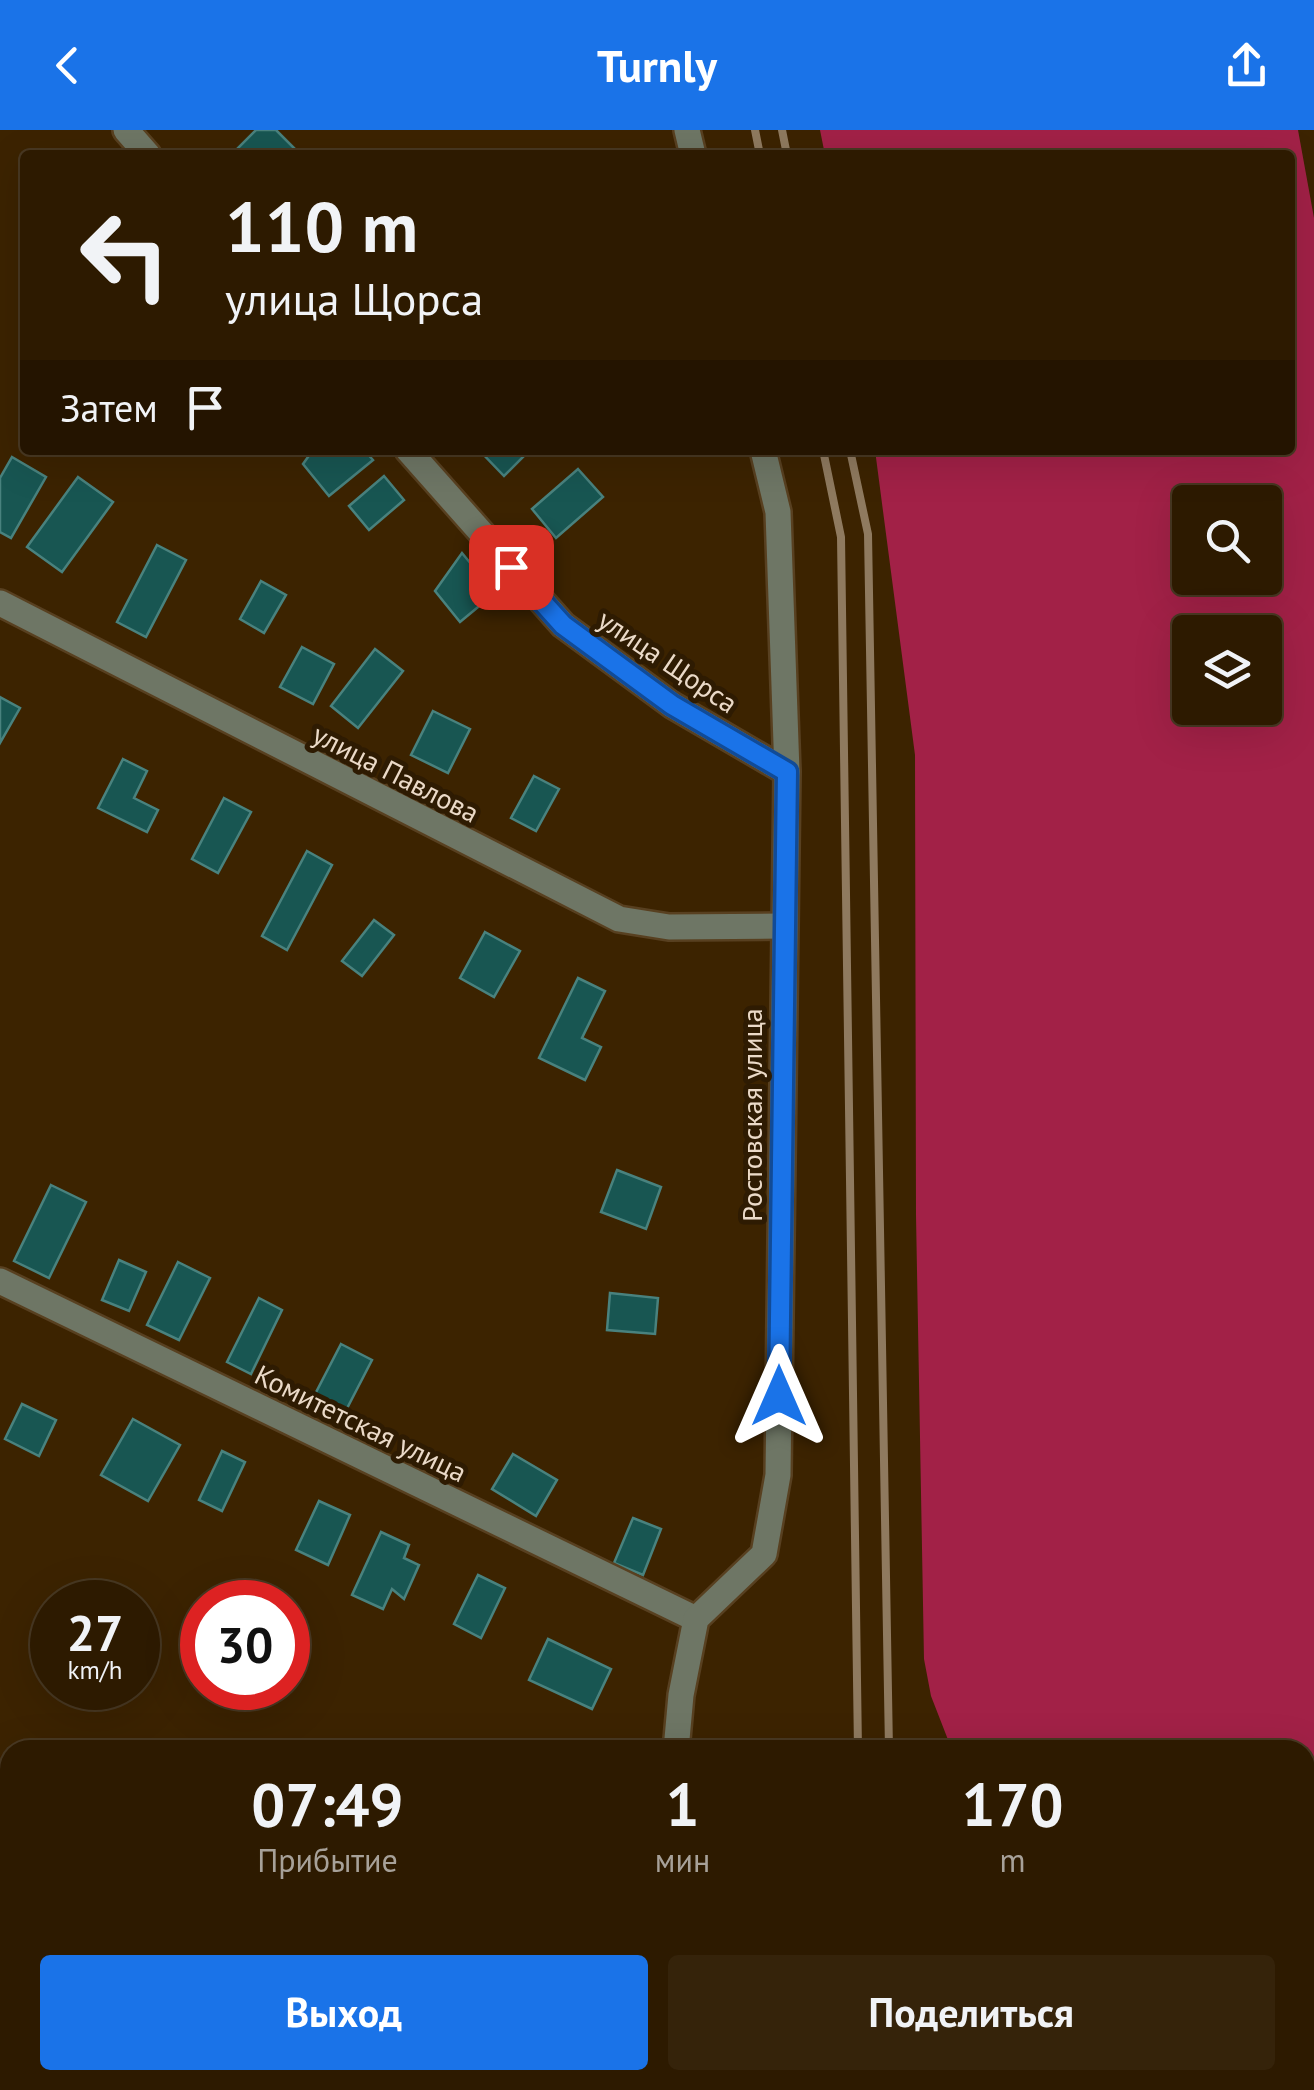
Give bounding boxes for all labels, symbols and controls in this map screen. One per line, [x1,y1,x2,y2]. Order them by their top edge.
text: Turnly [597,36,717,94]
icon: back [40,38,95,93]
icon: share [1219,38,1274,93]
text: 110 m [225,181,418,271]
icon: left [60,190,190,320]
text: улица Щорса [225,269,483,327]
icon: arrive [178,380,233,435]
text: Затем [60,383,158,432]
map controls [1172,485,1282,725]
button: search [1172,485,1282,595]
pin [469,525,554,610]
icon: arrive [484,540,539,595]
street label: улица Щорса [591,601,745,721]
button: layers [1172,615,1282,725]
street label: улица Павлова [307,715,485,831]
street label: Ростовская улица [733,1008,770,1222]
position arrow [727,1344,831,1448]
street label: Комитетская улица [249,1356,473,1490]
speed limit sign: 30 [180,1580,310,1710]
text: 27 [67,1600,123,1665]
text: km/h [68,1654,122,1686]
text: 07:49 [251,1765,404,1843]
text: 1 [666,1765,700,1843]
text: 170 [962,1765,1064,1843]
text: Прибытие [257,1839,398,1881]
text: мин [655,1839,710,1881]
text: m [1000,1839,1026,1881]
button: Выход [40,1955,648,2070]
button: Поделиться [668,1955,1275,2070]

